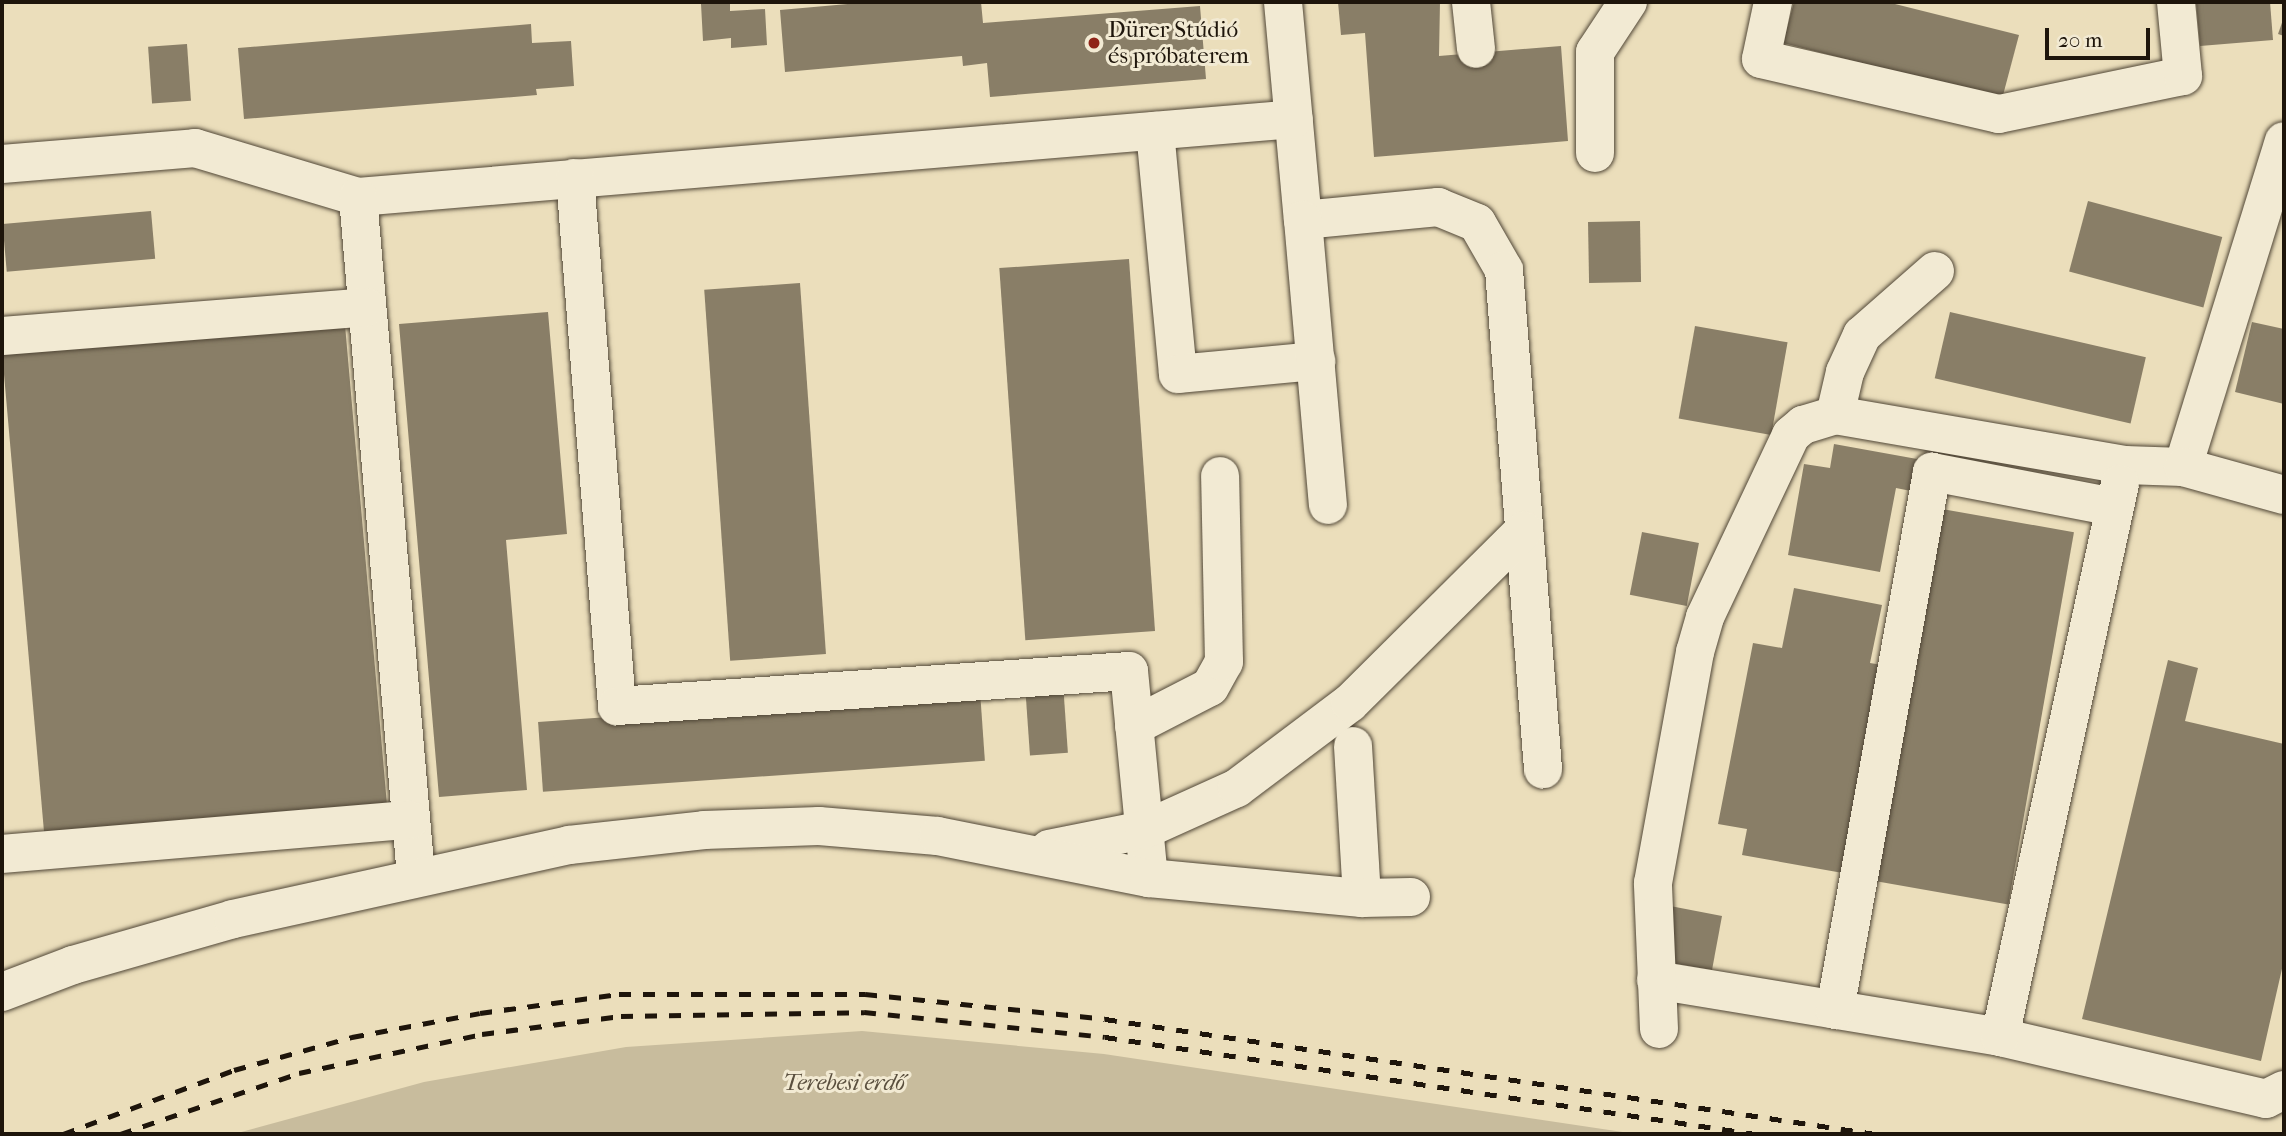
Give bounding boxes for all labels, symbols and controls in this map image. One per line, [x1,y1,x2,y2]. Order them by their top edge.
scale bar [2048,14,2153,58]
place label: Dürer Stúdió és próbaterem [1108,16,1249,70]
text: 20 m [2058,28,2102,52]
marker: Dürer Stúdió és próbaterem [1086,35,1102,51]
park label: Terebesi erdő [783,1069,905,1097]

